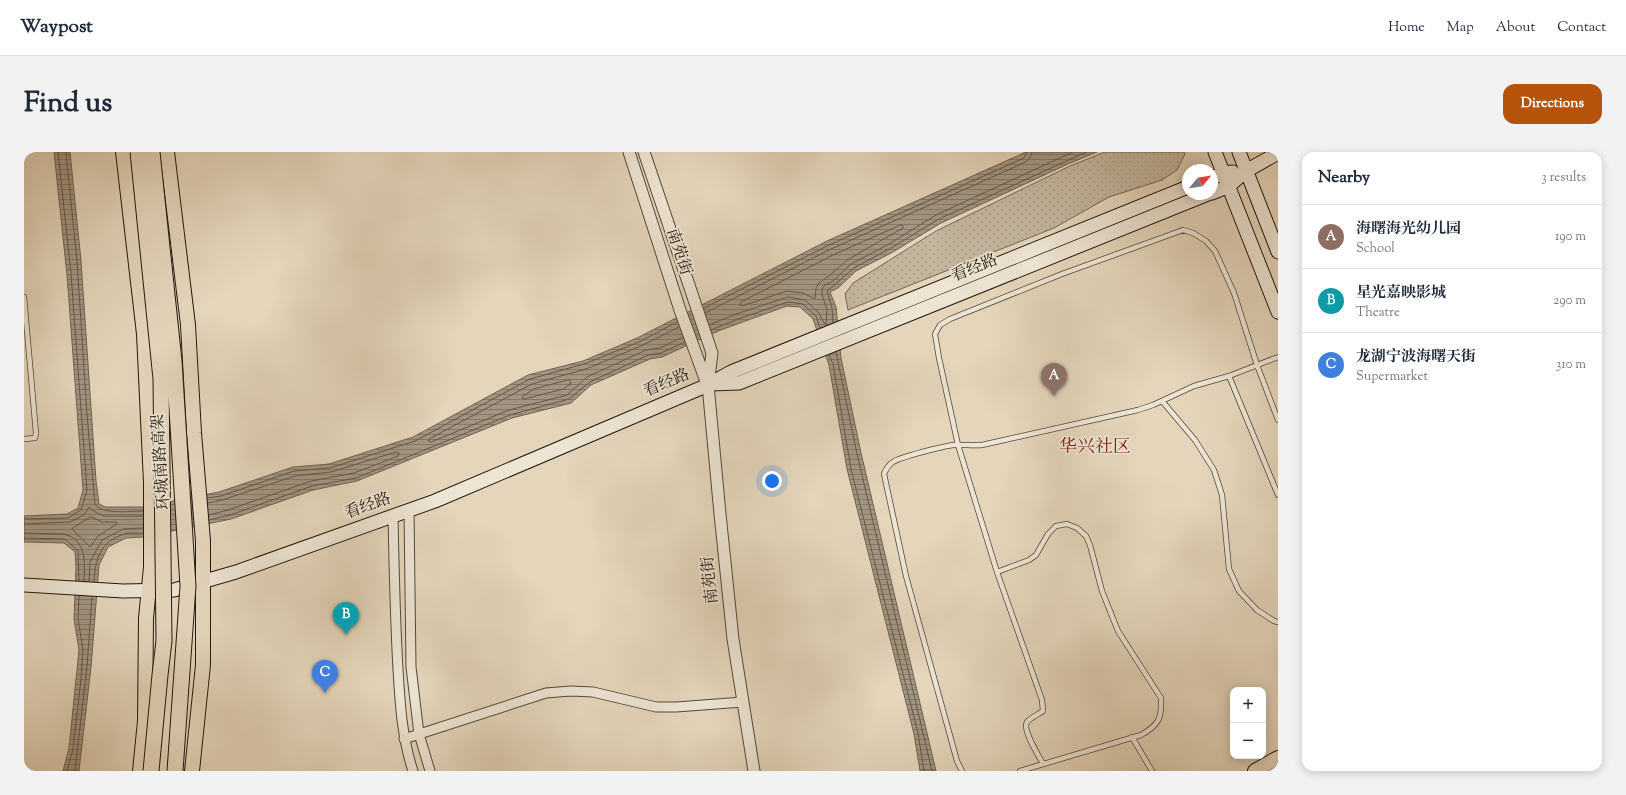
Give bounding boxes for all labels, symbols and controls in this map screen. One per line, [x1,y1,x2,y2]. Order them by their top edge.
text: Waypost [20,14,93,41]
text: Home [1388,18,1425,38]
text: Map [1447,18,1474,38]
text: About [1496,18,1535,38]
text: Contact [1557,18,1606,38]
text: Find us [24,84,112,124]
button: Directions [1503,84,1602,124]
north arrow [1182,164,1218,200]
text: Nearby [1318,166,1370,190]
text: 3 results [1541,169,1586,187]
text: 海曙海光幼儿园 [1356,219,1461,240]
street label: 南苑街 [660,226,696,278]
text: A [1326,228,1336,246]
text: 190 m [1555,228,1586,246]
text: School [1356,240,1395,258]
street label: 看经路 [948,249,1002,289]
text: 星光嘉映影城 [1356,283,1446,304]
text: B [1327,292,1335,310]
text: 290 m [1553,292,1586,310]
text: Theatre [1356,304,1400,322]
text: 龙湖宁波海曙天街 [1356,347,1476,368]
text: C [1326,356,1336,374]
text: 310 m [1556,356,1586,374]
pin: A [1041,363,1067,396]
street label: 看经路 [640,364,694,404]
text: Supermarket [1356,368,1428,386]
street label: 环城南路高架 [147,413,177,511]
district label: 华兴社区 [1059,435,1131,461]
your location [762,471,782,491]
street label: 看经路 [342,488,394,526]
street label: 南苑街 [697,555,725,605]
pin: B [333,602,359,635]
pin: C [312,660,338,693]
map controls [1230,687,1266,759]
button: + [1230,687,1266,723]
button: − [1230,723,1266,759]

